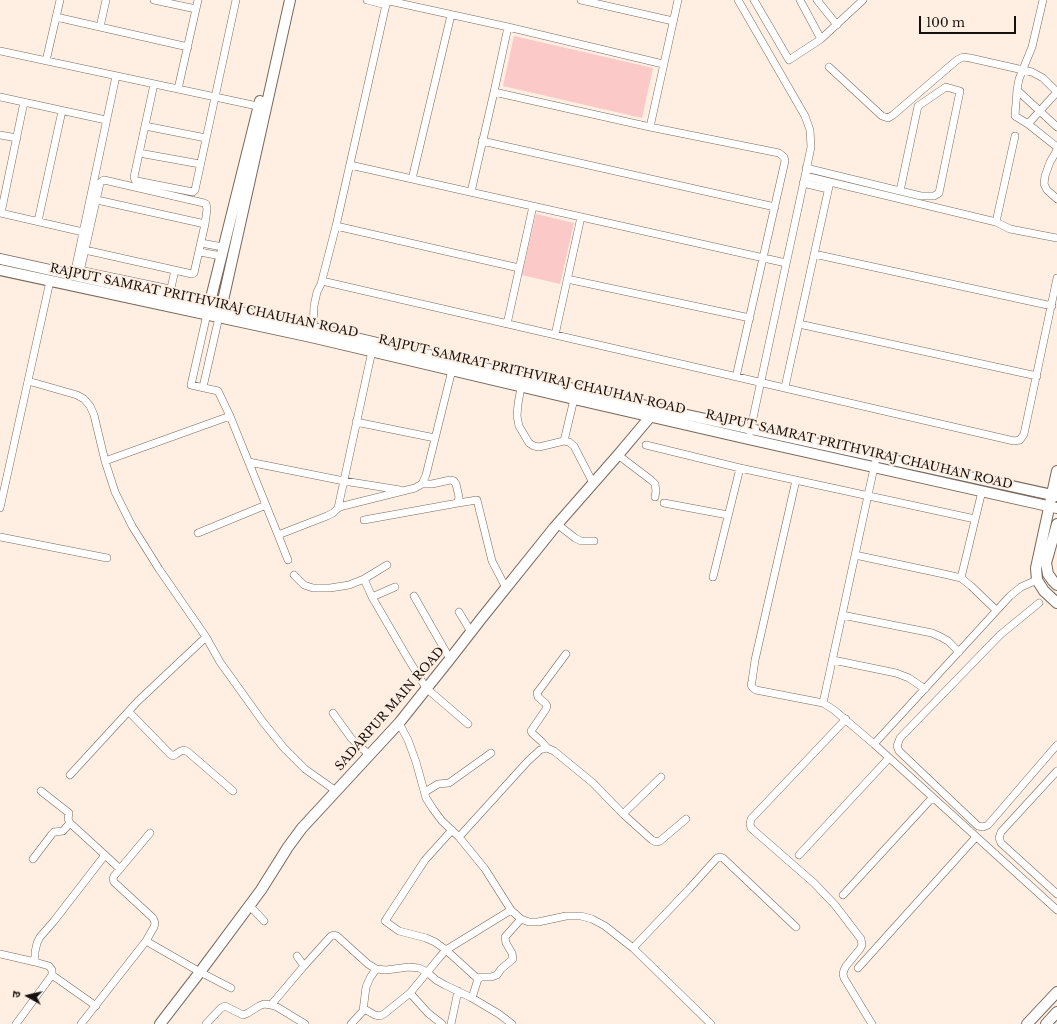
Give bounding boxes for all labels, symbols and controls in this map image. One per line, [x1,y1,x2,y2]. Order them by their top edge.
scale bar [921,8,1018,34]
text: 100 m [926,15,965,30]
street label: RAJPUT SAMRAT PRITHVIRAJ CHAUHAN ROAD [48,261,360,341]
street label: RAJPUT SAMRAT PRITHVIRAJ CHAUHAN ROAD [377,333,687,417]
street label: RAJPUT SAMRAT PRITHVIRAJ CHAUHAN ROAD [704,408,1014,492]
street label: SADARPUR MAIN ROAD [332,644,448,774]
north arrow [8,976,48,1016]
text: उ [9,990,23,998]

